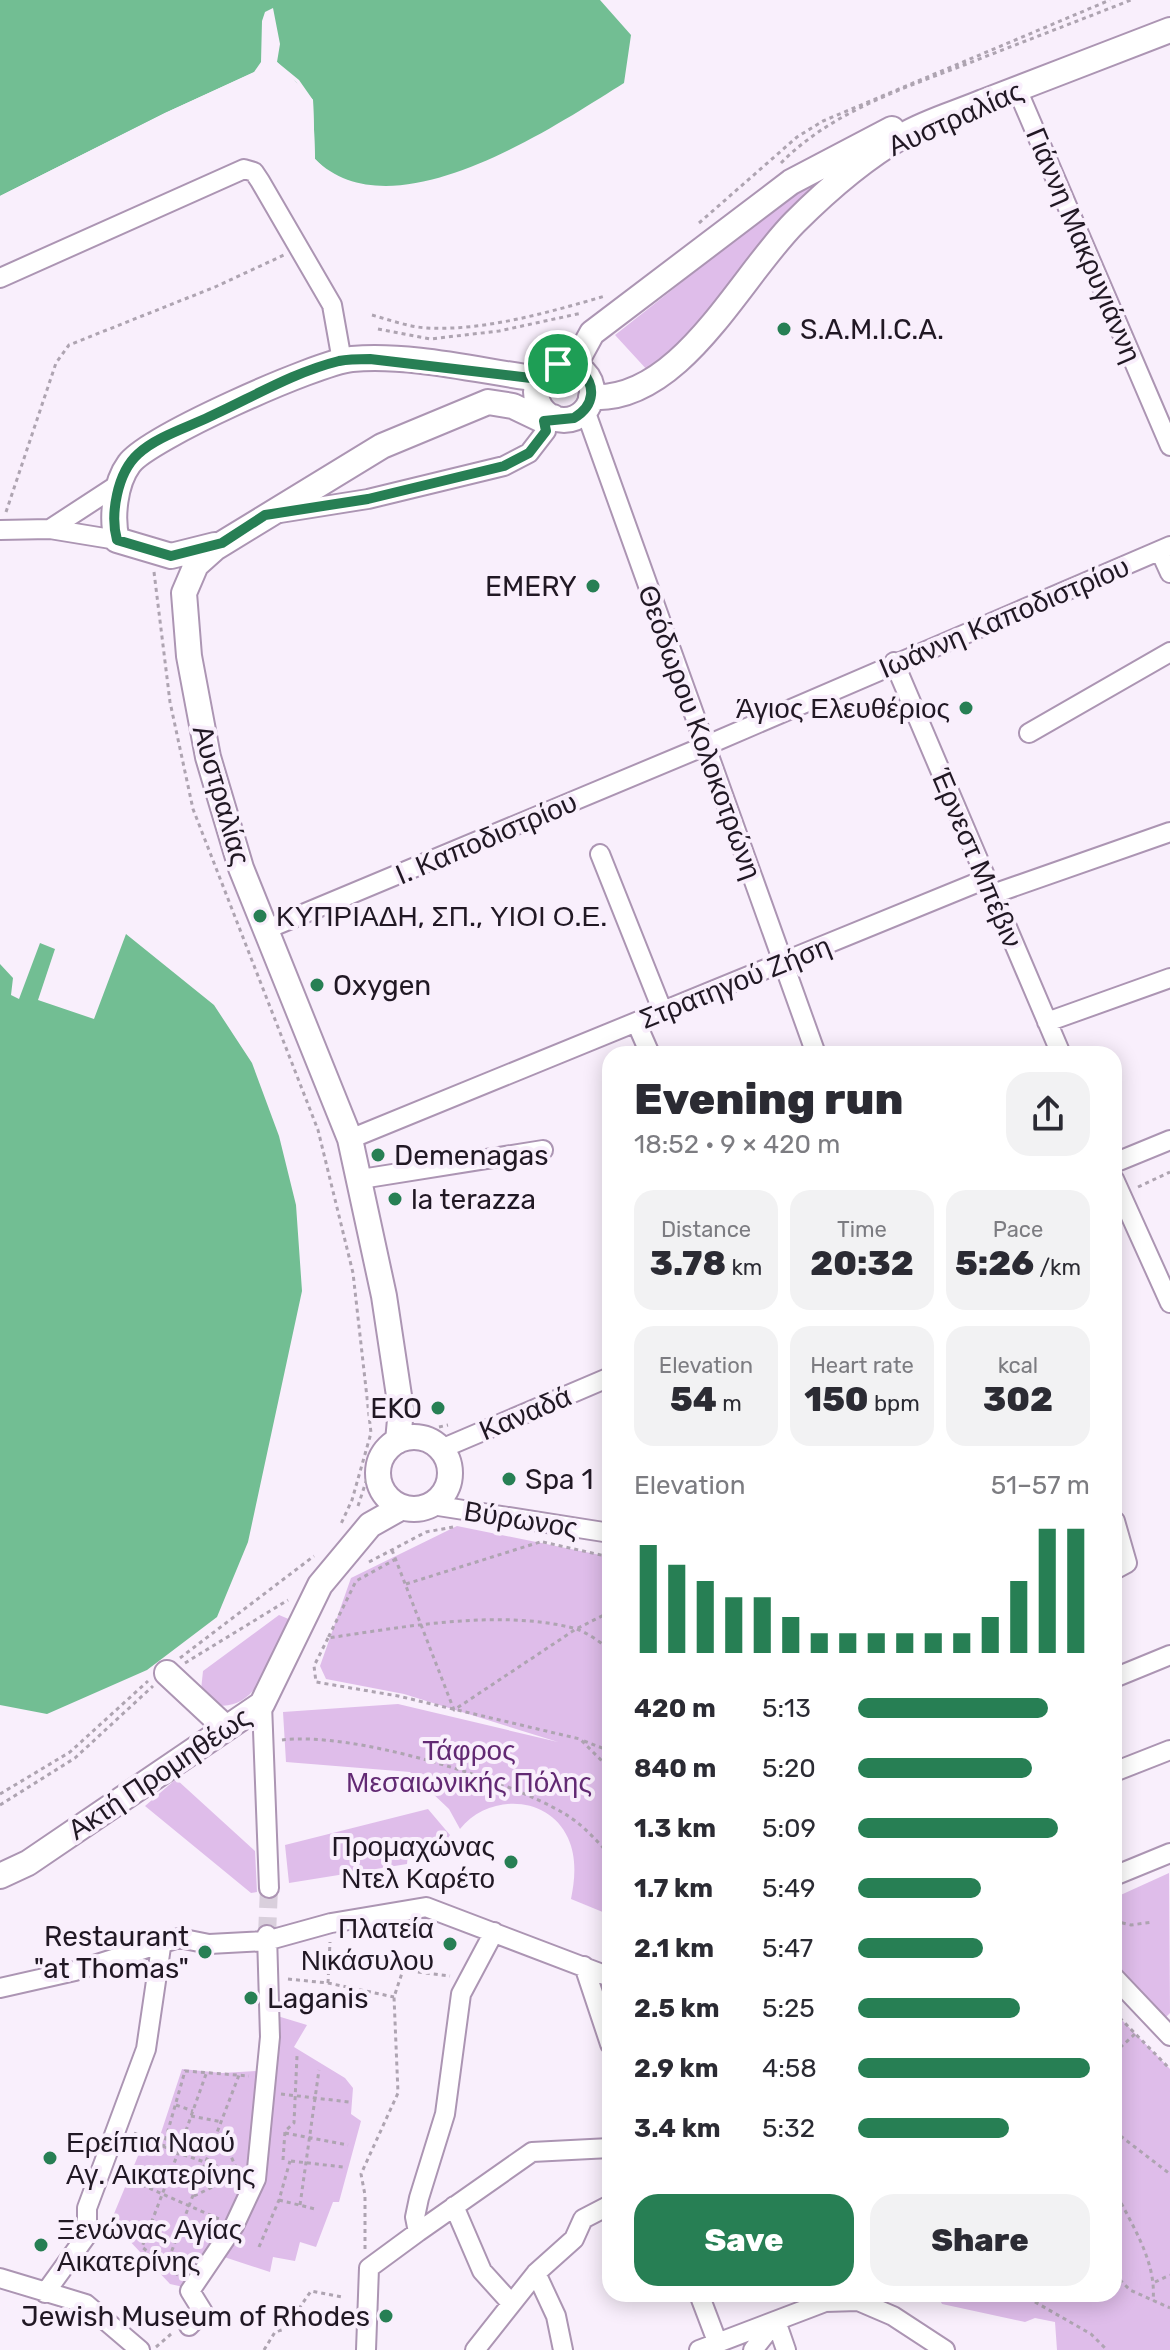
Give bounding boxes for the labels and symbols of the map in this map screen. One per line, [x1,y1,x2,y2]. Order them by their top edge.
street label: Αυστραλίας [883,74,1028,163]
street label: Γιάννη Μακρυγιάννη [1019,123,1148,368]
place label: S.A.M.I.C.A. [800,313,944,346]
marker: S.A.M.I.C.A. [775,320,793,338]
pin [524,330,592,398]
street label: Ιωάννη Καποδιστρίου [874,550,1134,685]
place label: EMERY [485,570,577,603]
marker: EMERY [584,577,602,595]
street label: Θεόδωρου Κολοκοτρώνη [631,581,768,884]
place label: Άγιος Ελευθέριος [736,692,950,725]
marker: Άγιος Ελευθέριος [957,699,975,717]
street label: Αυστραλίας [186,721,257,869]
street label: Έρνεστ Μπέβιν [924,763,1029,953]
street label: Ι. Καποδιστρίου [391,785,582,892]
place label: ΚΥΠΡΙΑΔΗ, ΣΠ., ΥΙΟΙ Ο.Ε. [276,900,607,933]
marker: ΚΥΠΡΙΑΔΗ, ΣΠ., ΥΙΟΙ Ο.Ε. [251,907,269,925]
street label: Στρατηγού Ζήση [635,929,836,1036]
place label: Oxygen [333,969,431,1002]
marker: Oxygen [308,976,326,994]
place label: Demenagas [394,1139,548,1172]
marker: Demenagas [369,1146,387,1164]
place label: la terazza [411,1183,536,1216]
marker: la terazza [386,1190,404,1208]
street label: Καναδά [474,1379,576,1447]
place label: EKO [370,1392,422,1425]
marker: EKO [429,1399,447,1417]
place label: Spa 1 [525,1463,593,1496]
marker: Spa 1 [500,1470,518,1488]
street label: Βύρωνος [462,1494,580,1545]
street label: Ακτή Προμηθέως [62,1700,257,1847]
park label: Τάφρος Μεσαιωνικής Πόλης [346,1734,592,1799]
place label: Προμαχώνας Ντελ Καρέτο [331,1830,495,1895]
marker: Προμαχώνας Ντελ Καρέτο [502,1853,520,1871]
place label: Πλατεία Νικάσυλου [301,1912,434,1977]
place label: Restaurant "at Thomas" [34,1920,189,1985]
marker: Πλατεία Νικάσυλου [441,1935,459,1953]
marker: Restaurant "at Thomas" [196,1943,214,1961]
place label: Laganis [267,1982,368,2015]
marker: Laganis [242,1989,260,2007]
place label: Ερείπια Ναού Αγ. Αικατερίνης [66,2126,256,2191]
marker: Ερείπια Ναού Αγ. Αικατερίνης [41,2149,59,2167]
place label: Ξενώνας Αγίας Αικατερίνης [57,2213,242,2278]
marker: Ξενώνας Αγίας Αικατερίνης [32,2236,50,2254]
place label: Jewish Museum of Rhodes [21,2300,370,2333]
marker: Jewish Museum of Rhodes [377,2307,395,2325]

